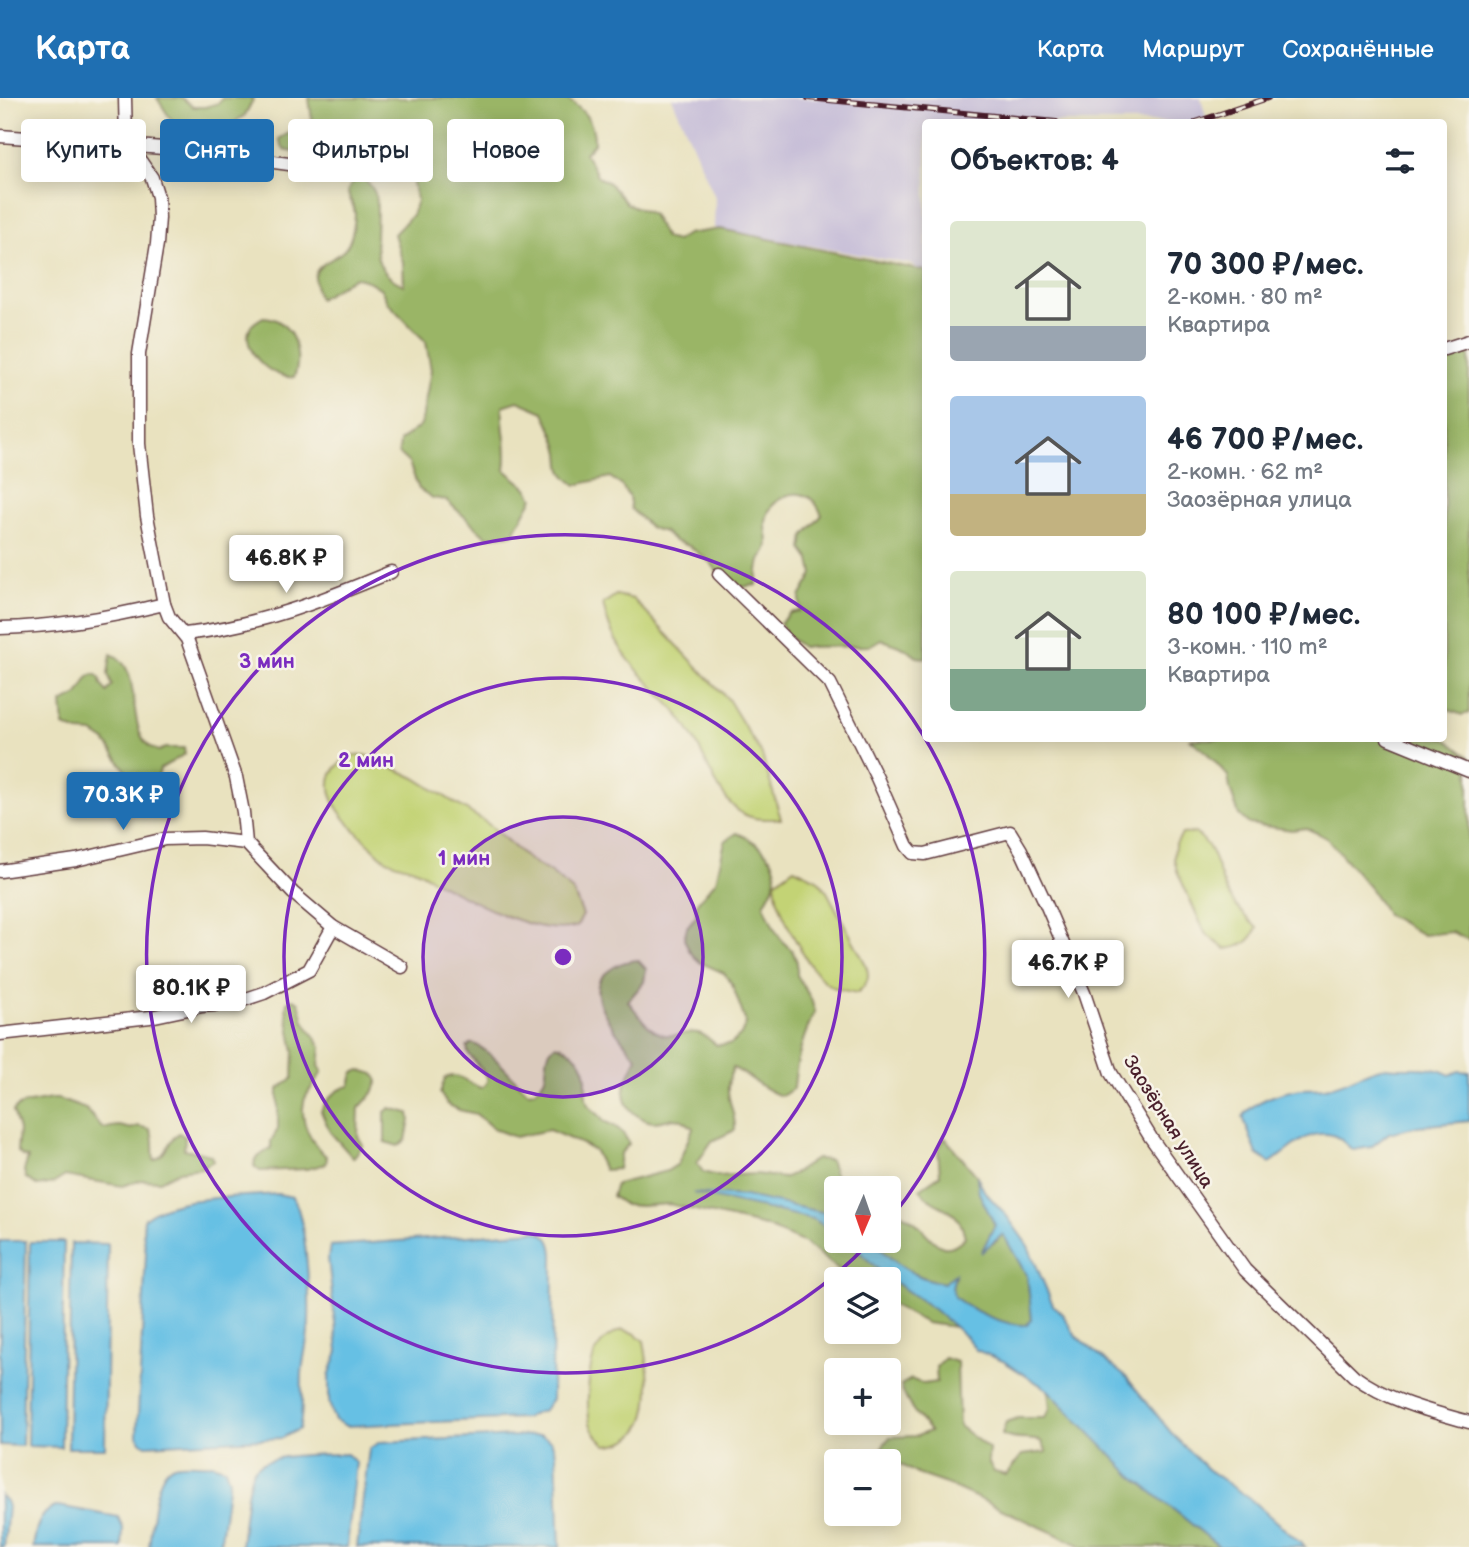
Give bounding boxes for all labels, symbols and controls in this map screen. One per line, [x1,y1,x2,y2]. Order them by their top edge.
text: Карта [35,29,130,69]
text: Карта [1037,35,1104,64]
text: Маршрут [1142,35,1244,64]
text: Сохранённые [1282,35,1434,64]
chip: Купить [21,119,146,182]
chip: Снять [160,119,274,182]
chip: Фильтры [288,119,433,182]
chip: Новое [447,119,564,182]
icon: filters [1381,142,1419,180]
text: Объектов: 4 [950,143,1119,179]
text: 70 300 ₽/мес. [1167,247,1364,283]
icon: home [1006,249,1090,333]
text: 2-комн. · 80 m² [1167,283,1323,311]
text: Квартира [1167,311,1270,339]
text: 46 700 ₽/мес. [1167,422,1363,458]
icon: home [1006,424,1090,508]
text: 2-комн. · 62 m² [1167,458,1323,486]
text: Заозёрная улица [1167,486,1352,514]
pin: 46.8K ₽ [221,536,351,595]
text: 46.8K ₽ [245,544,327,572]
text: 80 100 ₽/мес. [1167,597,1360,633]
icon: home [1006,599,1090,683]
text: 3-комн. · 110 m² [1167,633,1328,661]
text: 3 мин [239,649,295,674]
text: Квартира [1167,661,1270,689]
text: 2 мин [338,748,394,773]
pin: 70.3K ₽ [58,772,188,832]
text: 70.3K ₽ [83,781,163,809]
text: 1 мин [438,846,490,871]
pin: 46.7K ₽ [1003,940,1133,1000]
centre of rings [551,945,575,969]
text: 46.7K ₽ [1028,949,1108,977]
pin: 80.1K ₽ [126,965,256,1025]
text: 80.1K ₽ [152,974,230,1002]
street label: Заозёрная улица [1118,1051,1218,1193]
north arrow [824,1176,901,1253]
map controls [824,1176,901,1526]
button: layers [824,1267,901,1344]
button: + [824,1358,901,1435]
button: − [824,1449,901,1526]

